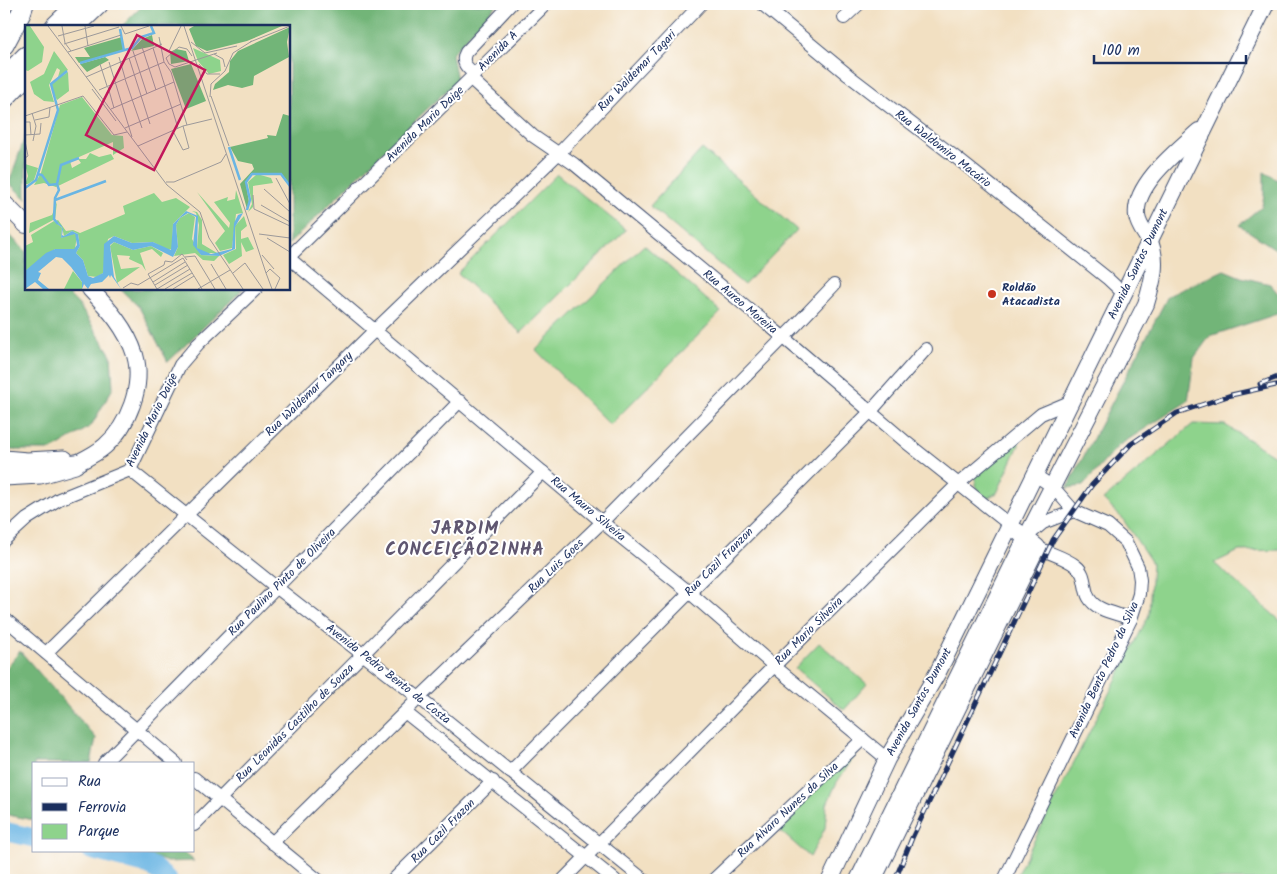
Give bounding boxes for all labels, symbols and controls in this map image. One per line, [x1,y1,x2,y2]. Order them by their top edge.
inset map [25,25,290,290]
street label: Rua Waldemar Tagari [593,25,682,116]
street label: Avenida A [473,26,523,76]
scale bar [1094,32,1247,64]
text: 100 m [1102,39,1140,63]
street label: Avenida Mario Daige [381,81,469,167]
street label: Rua Waldomiro Macário [891,105,995,193]
street label: Avenida Santos Dumont [1103,205,1173,323]
street label: Rua Aureo Moreira [698,265,782,339]
place label: Roldão Atacadista [1002,278,1060,311]
marker: Roldão Atacadista [986,288,998,300]
street label: Rua Waldemar Tangary [261,347,358,441]
street label: Avenida Mario Daige [121,369,183,470]
street label: Rua Mauro Silveira [546,472,630,547]
district label: JARDIM CONCEIÇÃOZINHA [385,515,545,565]
street label: Rua Paulino Pinto de Oliveira [223,523,341,641]
street label: Rua Cazil Franzon [680,523,758,601]
street label: Rua Luis Goes [524,534,588,598]
street label: Rua Mario Silveira [770,592,848,670]
street label: Avenida Bento Pedro da Silva [1064,598,1144,742]
street label: Avenida Pedro Bento da Costa [321,619,455,729]
street label: Avenida Santos Dumont [881,644,957,760]
street label: Rua Leonidas Castilho de Souza [231,659,359,787]
street label: Rua Alvaro Nunes da Silva [733,757,843,862]
legend [32,762,195,852]
text: Rua [78,770,101,794]
street label: Rua Cazil Frazon [406,794,480,868]
text: Ferrovia [78,796,126,820]
text: Parque [78,820,119,844]

